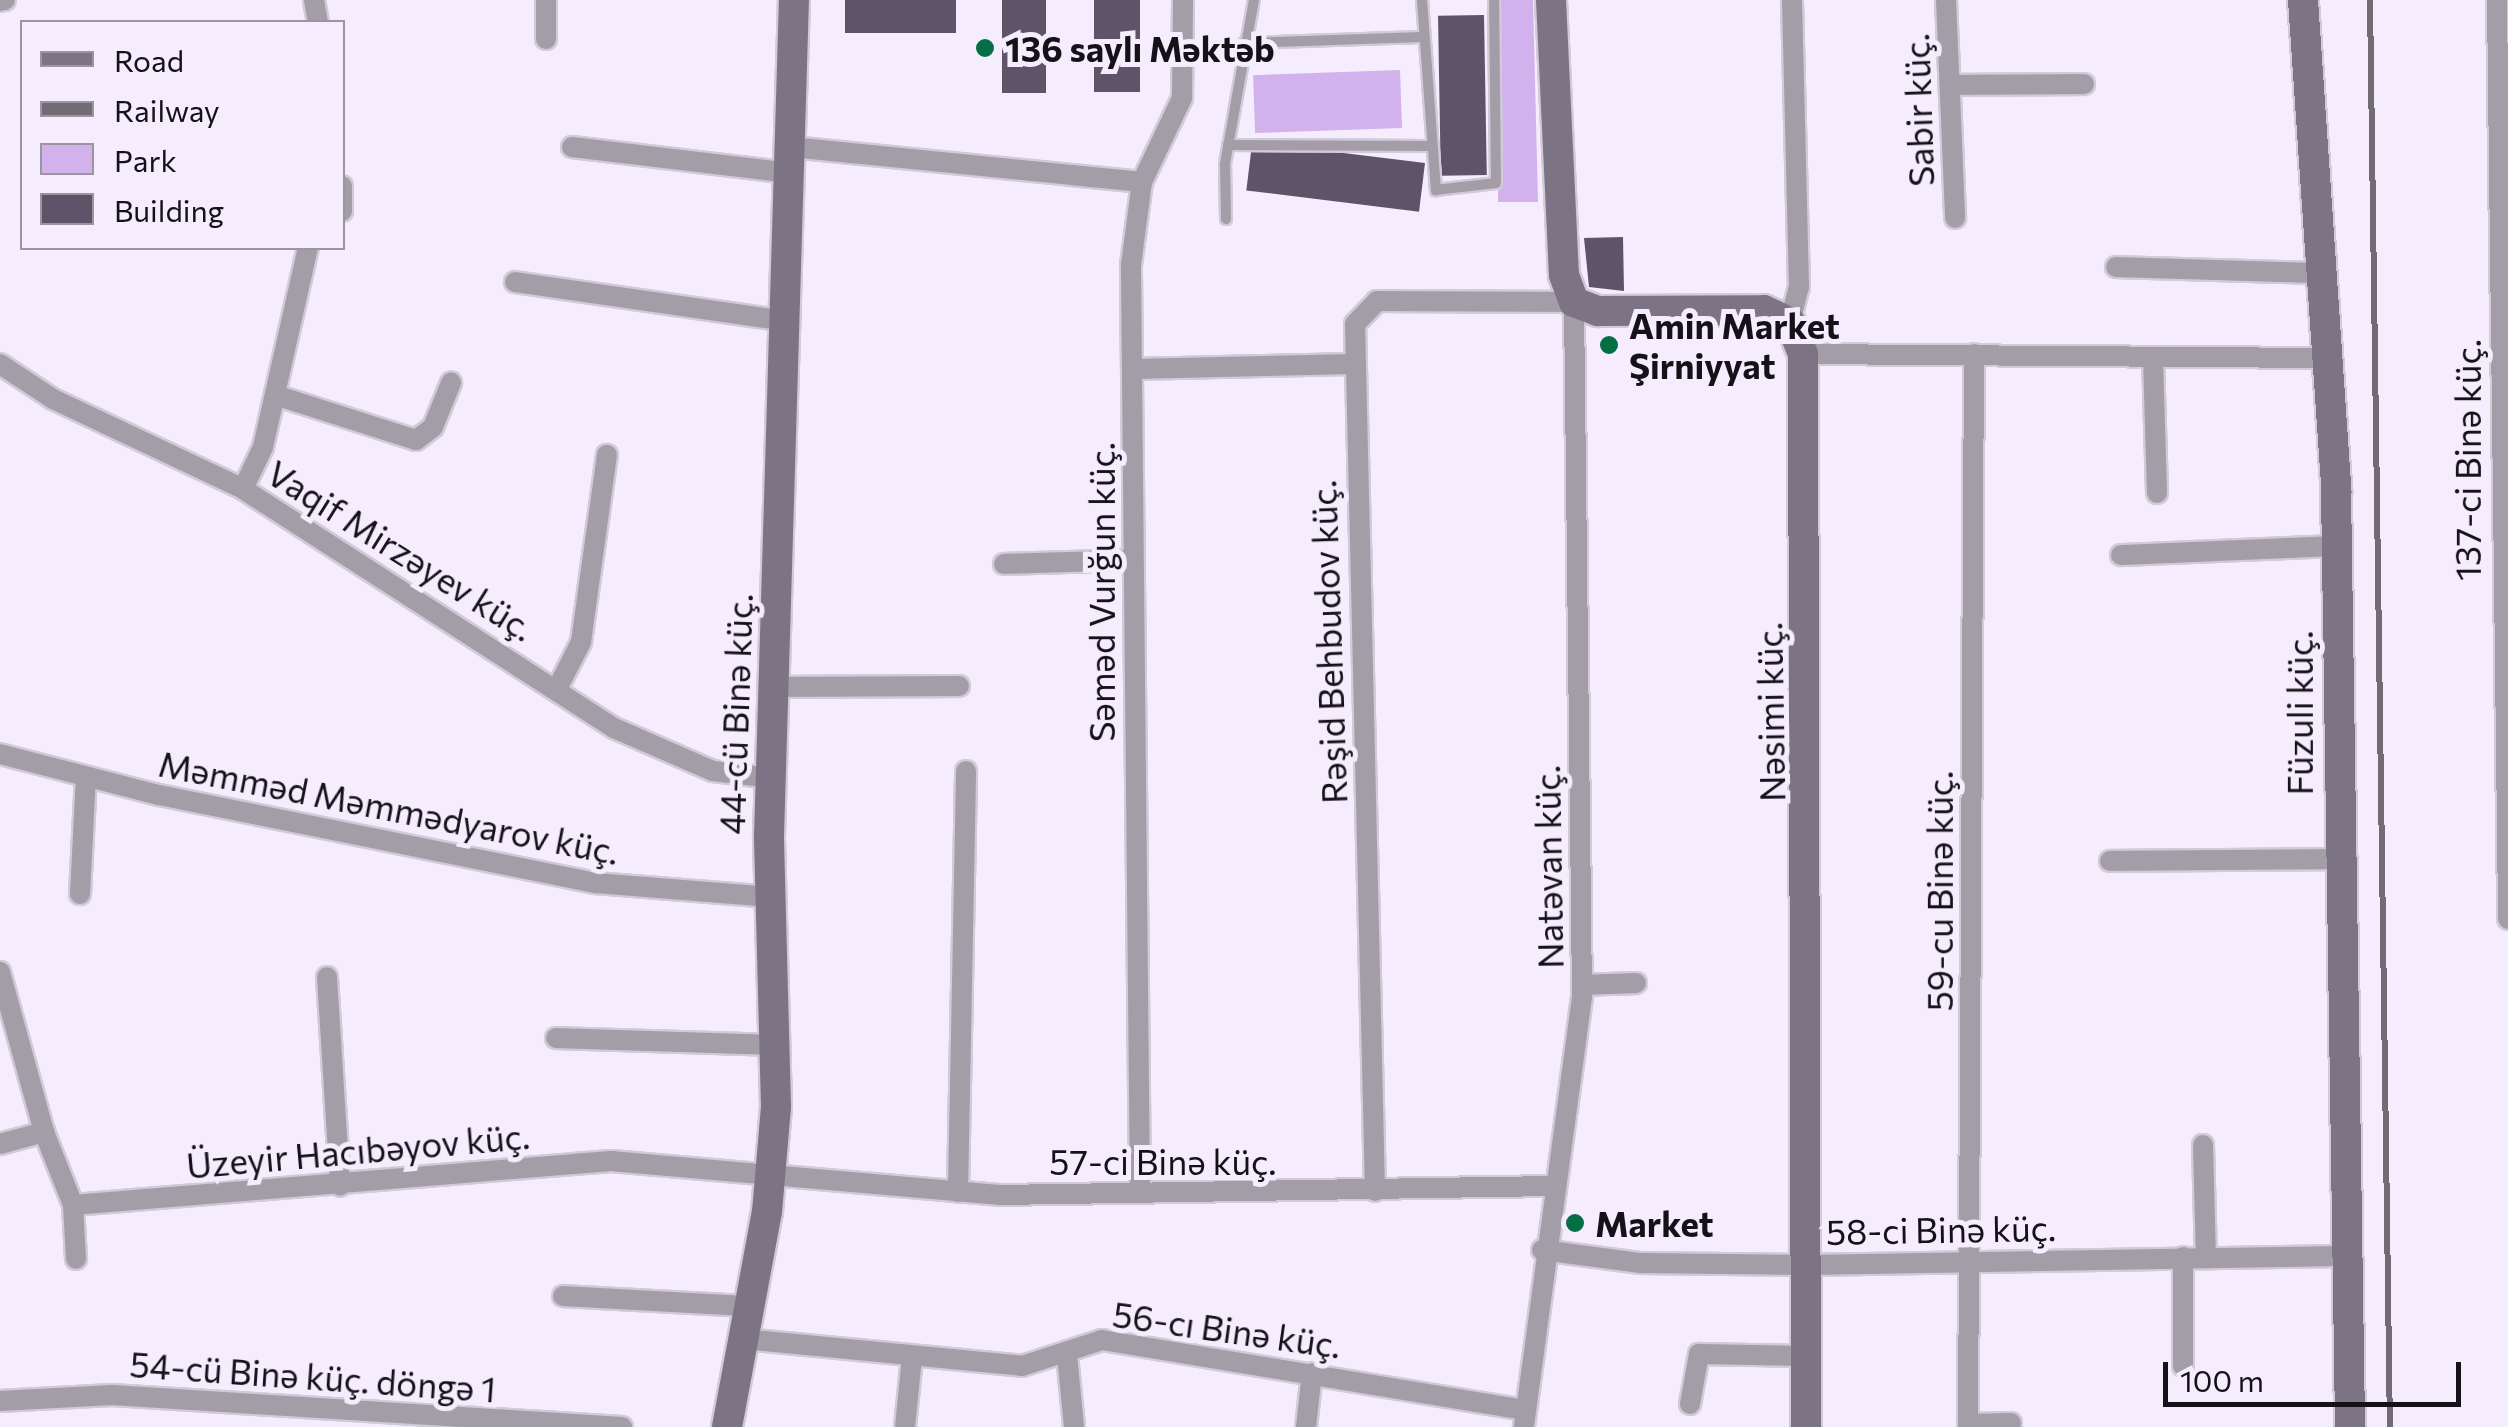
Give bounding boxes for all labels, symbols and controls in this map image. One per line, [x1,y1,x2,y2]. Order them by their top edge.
legend [20,20,345,250]
place label: 136 saylı Məktəb [1005,27,1275,69]
street label: Sabir küç. [1894,33,1942,187]
marker: 136 saylı Məktəb [974,37,996,59]
text: Road [114,41,184,78]
text: Railway [114,91,220,128]
text: Park [114,141,177,178]
text: Building [114,191,224,228]
place label: Amin Market Şirniyyat [1629,304,1840,386]
marker: Amin Market Şirniyyat [1598,334,1620,356]
street label: 137-ci Binə küç. [2446,339,2488,581]
street label: Səməd Vurğun küç. [1080,442,1122,742]
street label: Vaqif Mirzəyev küç. [260,451,542,649]
street label: Rəşid Behbudov küç. [1301,479,1355,805]
street label: 44-cü Binə küç. [710,593,760,835]
street label: Nəsimi küç. [1747,622,1793,802]
street label: Füzuli küç. [2278,631,2320,795]
street label: Məmməd Məmmədyarov küç. [155,742,623,872]
street label: Natəvan küç. [1525,765,1571,969]
street label: 59-cu Binə küç. [1918,771,1960,1011]
street label: Üzeyir Hacıbəyov küç. [185,1114,531,1186]
street label: 57-ci Binə küç. [1049,1140,1277,1182]
place label: Market [1595,1202,1714,1244]
street label: 58-ci Binə küç. [1826,1206,2056,1252]
marker: Market [1564,1212,1586,1234]
street label: 56-cı Binə küç. [1110,1292,1344,1366]
street label: 54-cü Binə küç. döngə 1 [128,1342,498,1410]
scale bar [2168,1342,2466,1404]
text: 100 m [2180,1361,2264,1398]

